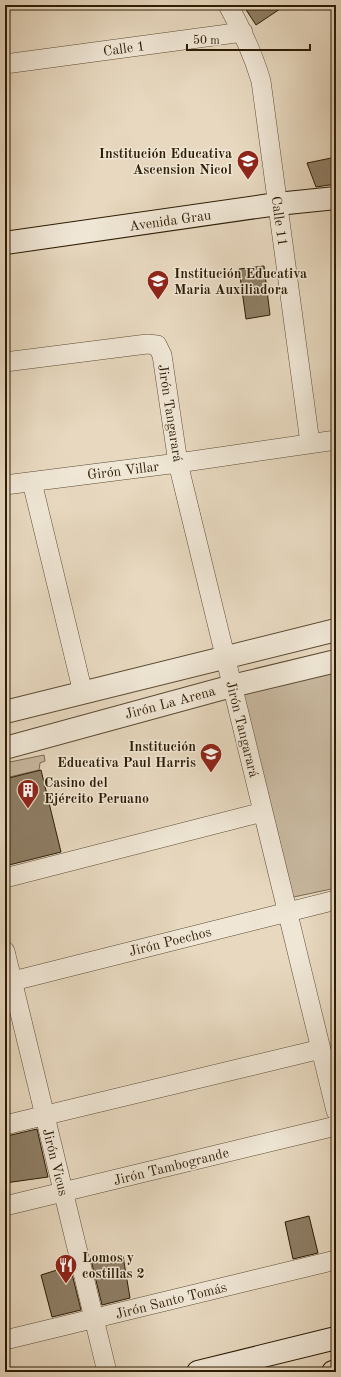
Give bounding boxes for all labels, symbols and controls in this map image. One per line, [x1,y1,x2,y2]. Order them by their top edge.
scale bar [187,26,310,52]
text: 50 m [193,34,220,47]
street label: Calle 1 [102,39,146,59]
place label: Institución Educativa Ascension Nicol [99,147,232,177]
school or university icon: Institución Educativa Ascension Nicol [235,148,261,181]
street label: Calle 11 [269,195,289,247]
street label: Avenida Grau [128,208,213,234]
place label: Institución Educativa Maria Auxiliadora [174,267,307,297]
school or university icon: Institución Educativa Maria Auxiliadora [145,268,171,301]
street label: Jirón Tangarará [155,363,185,463]
street label: Girón Villar [86,460,160,482]
street label: Jirón Tangarará [223,679,261,779]
street label: Jirón La Arena [123,684,217,722]
place label: Institución Educativa Paul Harris [57,740,196,770]
school or university icon: Institución Educativa Paul Harris [198,741,224,774]
place label: Casino del Ejército Peruano [44,776,149,806]
building icon: Casino del Ejército Peruano [15,777,41,810]
street label: Jirón Poechos [128,925,213,959]
street label: Jirón Vicus [40,1127,70,1197]
street label: Jirón Tambogrande [112,1146,230,1188]
place label: Lomos y costillas 2 [82,1251,145,1281]
restaurant icon: Lomos y costillas 2 [53,1252,79,1285]
street label: Jirón Santo Tomás [114,1280,228,1322]

